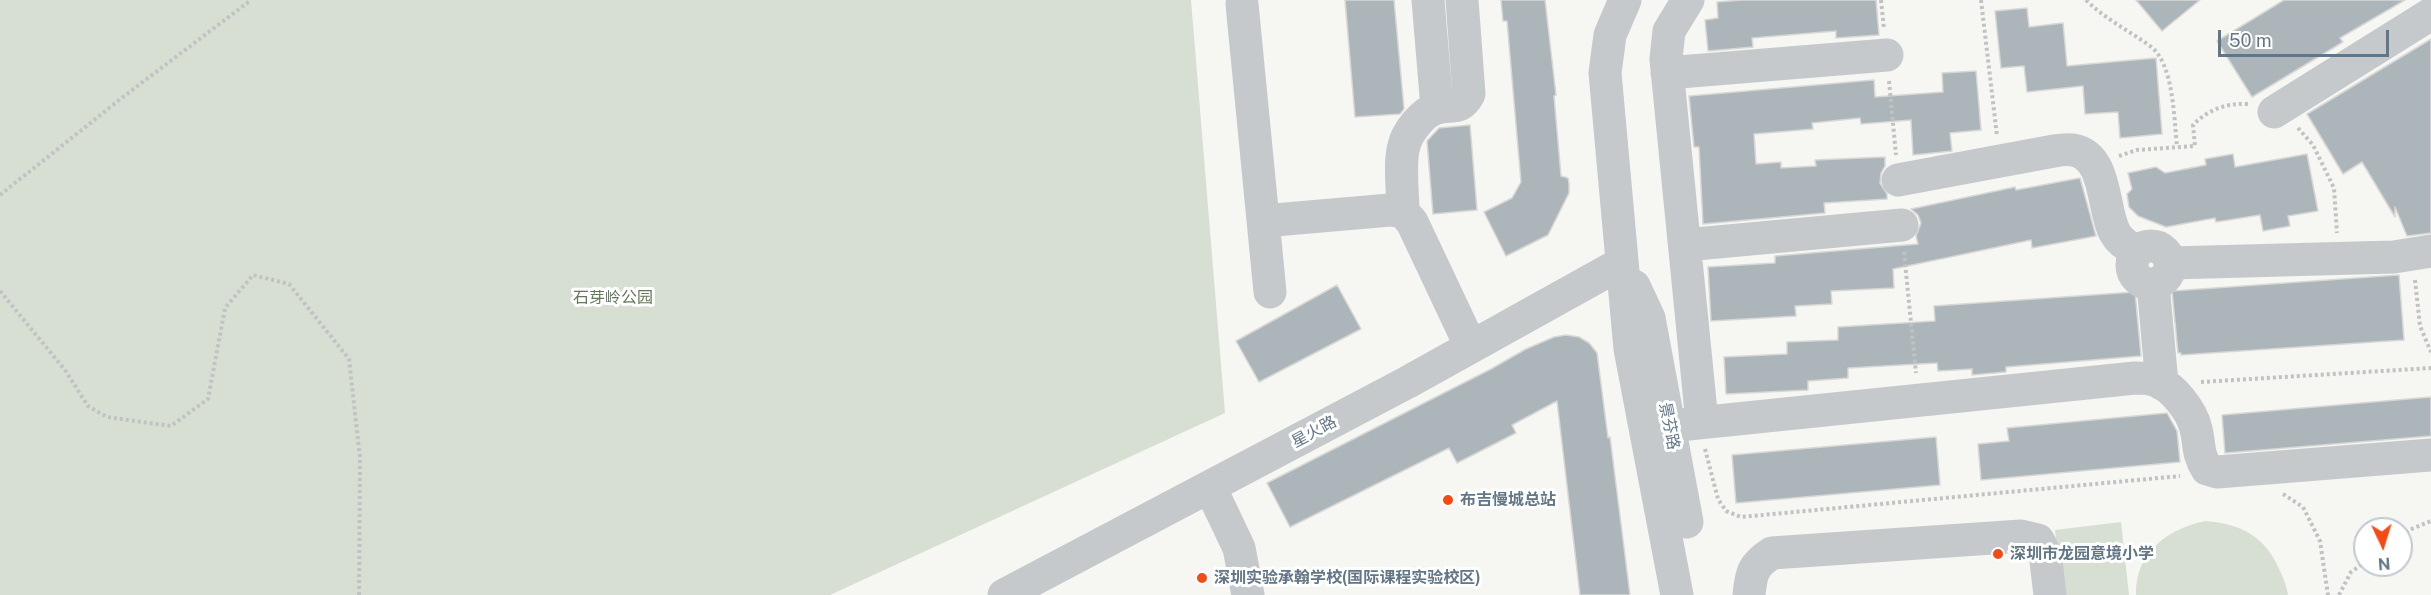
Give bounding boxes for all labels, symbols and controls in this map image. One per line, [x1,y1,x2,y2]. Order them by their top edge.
scale bar [2221,18,2392,56]
text: 50 m [2229,30,2272,51]
park label: 石芽岭公园 [573,288,653,308]
street label: 景芬路 [1655,401,1683,451]
street label: 星火路 [1288,412,1340,452]
place label: 布吉慢城总站 [1460,490,1556,510]
marker: 布吉慢城总站 [1441,493,1455,507]
north arrow [2353,517,2413,577]
place label: 深圳市龙园意境小学 [2010,544,2154,564]
marker: 深圳市龙园意境小学 [1991,547,2005,561]
text: N [2377,554,2391,573]
place label: 深圳实验承翰学校(国际课程实验校区) [1214,568,1481,588]
marker: 深圳实验承翰学校(国际课程实验校区) [1195,571,1209,585]

